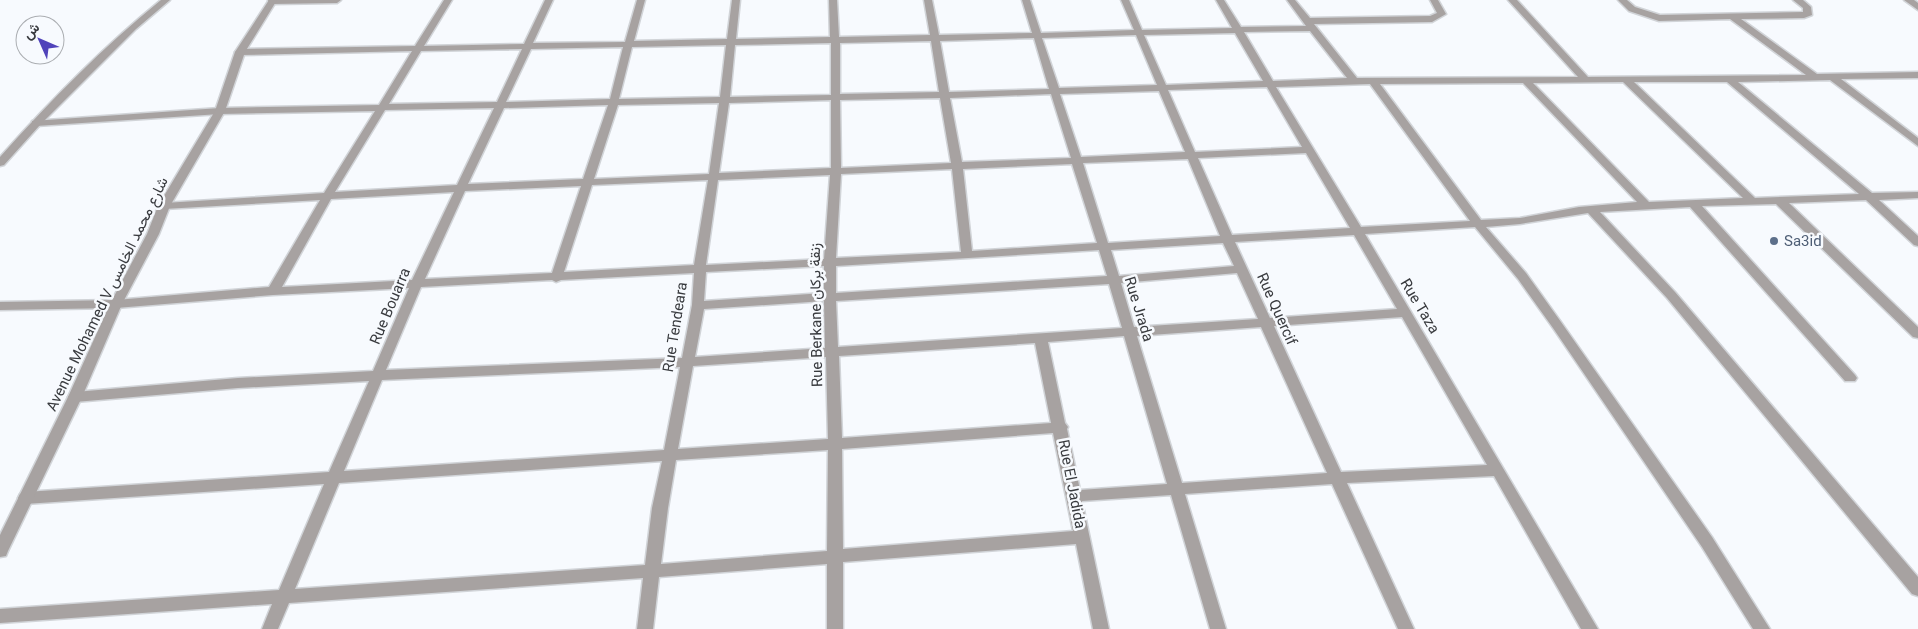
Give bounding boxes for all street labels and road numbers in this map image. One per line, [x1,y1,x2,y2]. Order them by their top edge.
street label: Avenue Mohamed V شارع محمد الخامس [42,174,174,415]
street label: Rue Berkane زنقة بركان [806,243,826,387]
street label: Rue Bouarra [366,265,414,347]
street label: Rue Quercif [1253,270,1301,349]
street label: Rue Jrada [1121,274,1157,344]
street label: Rue Taza [1397,275,1443,337]
street label: Rue Tendeara [659,281,691,373]
street label: Rue El Jadida [1055,438,1089,530]

